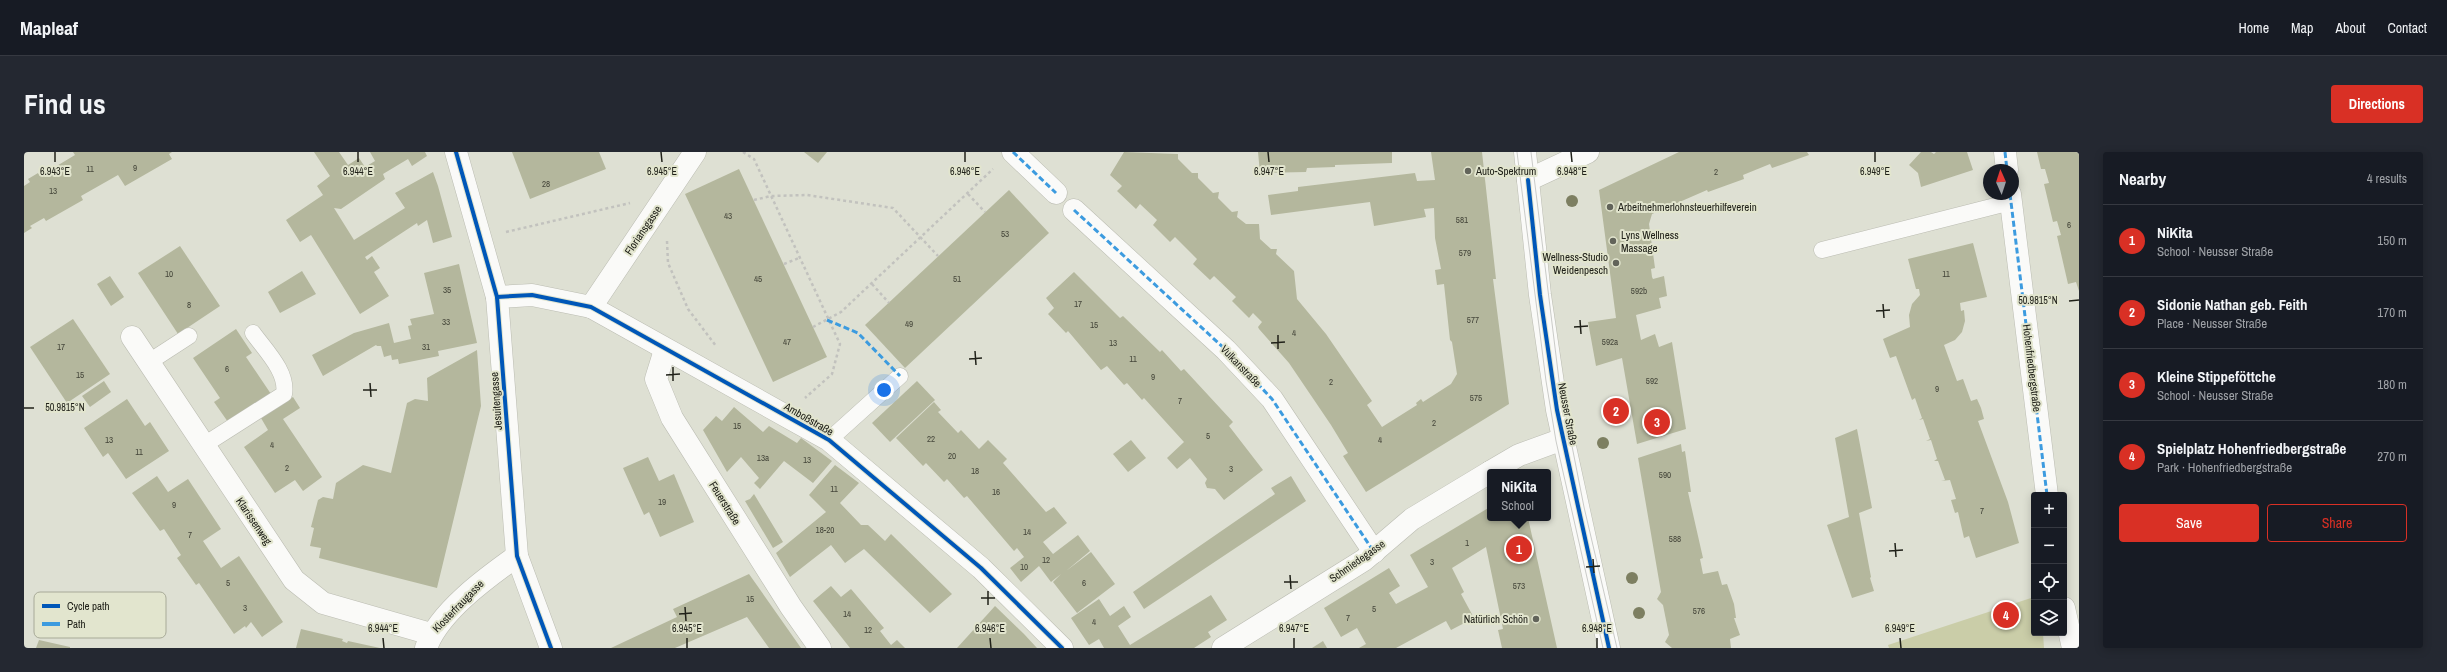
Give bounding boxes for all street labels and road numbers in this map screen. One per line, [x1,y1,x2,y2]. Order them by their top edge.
street label: Floriansgasse [621,203,665,257]
street label: Hohenfriedbergstraße [2020,323,2044,413]
street label: Vulkanstraße [1218,342,1264,390]
street label: Jesuitengasse [487,371,505,431]
street label: Neusser Straße [1555,382,1581,446]
street label: Amboßstraße [781,399,836,439]
street label: Feuerstraße [706,479,744,527]
street label: Klarissenweg [233,495,275,547]
street label: Schmiedegasse [1326,537,1388,585]
street label: Klosterfraugasse [429,577,487,635]

